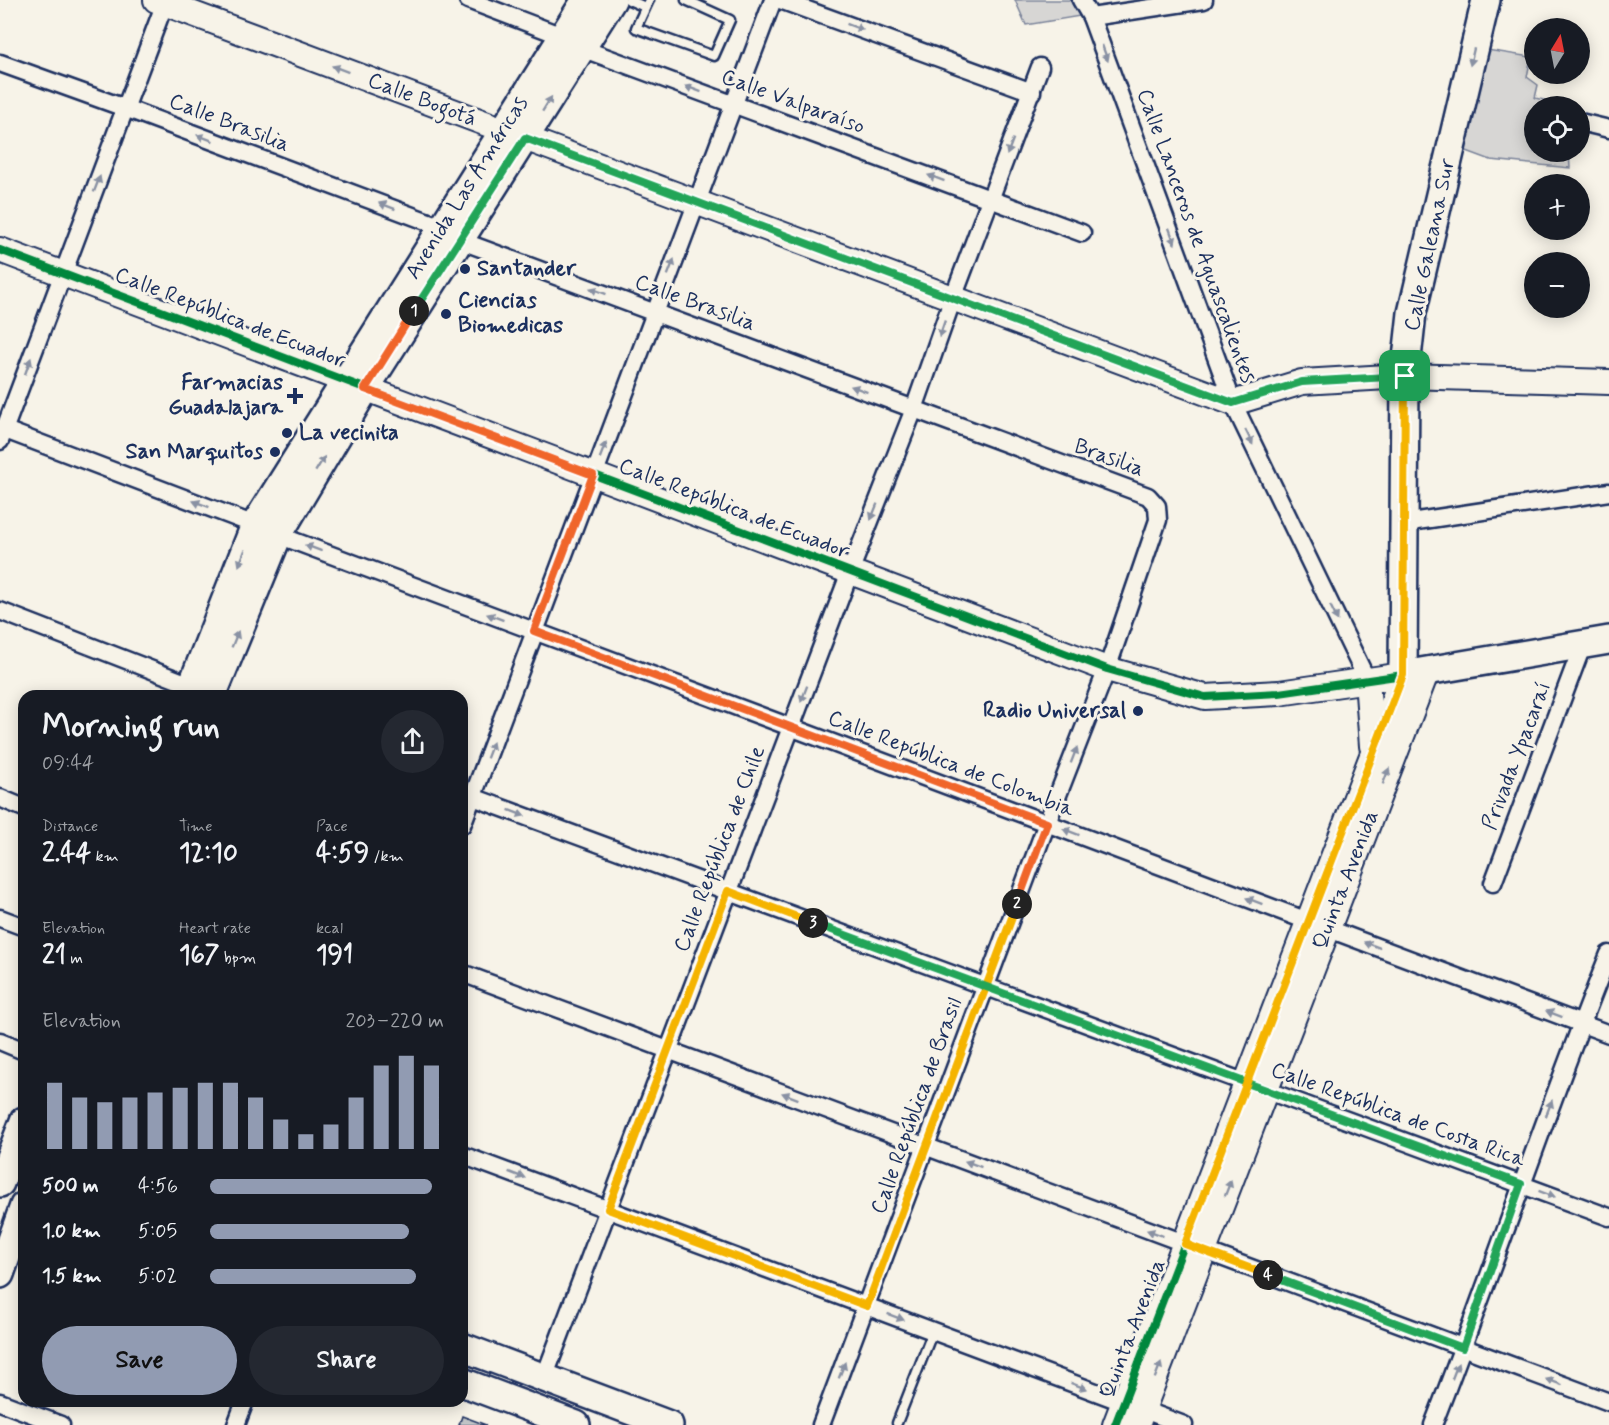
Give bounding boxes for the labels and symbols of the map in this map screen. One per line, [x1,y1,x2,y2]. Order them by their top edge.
north arrow [1524,18,1590,84]
one-way arrow [846,23,864,33]
one-way arrow [1100,44,1110,62]
one-way arrow [1467,48,1477,66]
street label: Calle Valparaíso [717,63,869,141]
one-way arrow [330,64,348,74]
street label: Calle Bogotá [363,66,480,136]
one-way arrow [684,84,702,94]
street label: Calle Lanceros de Aguascalientes [1129,85,1262,388]
street label: Calle Brasilia [165,87,293,159]
street label: Avenida Las Américas [399,91,535,285]
one-way arrow [541,96,552,112]
one-way arrow [196,132,214,142]
one-way arrow [1005,138,1015,156]
street label: Calle Galeana Sur [1398,155,1462,334]
one-way arrow [927,173,945,182]
one-way arrow [92,175,102,193]
one-way arrow [378,201,396,211]
one-way arrow [1167,227,1177,245]
place label: Santander [477,255,577,283]
one-way arrow [667,258,677,276]
street label: Calle República de Ecuador [111,261,350,375]
marker: Santander [458,262,472,276]
street label: Calle Brasilia [631,268,759,338]
one-way arrow [589,286,607,296]
place label: Ciencias Biomedicas [458,287,563,340]
pin: 1 [399,296,429,326]
marker: Ciencias Biomedicas [439,307,453,321]
one-way arrow [936,321,946,339]
pin [1379,350,1430,401]
one-way arrow [23,357,33,375]
place label: Farmacias Guadalajara [168,369,284,422]
one-way arrow [850,383,868,393]
marker: Farmacias Guadalajara [288,389,302,403]
place label: La vecinita [299,419,399,447]
marker: La vecinita [280,426,294,440]
one-way arrow [1245,429,1254,446]
street label: Brasilia [1070,432,1148,484]
place label: San Marquitos [126,438,263,466]
one-way arrow [598,440,608,458]
marker: San Marquitos [268,445,282,459]
street label: Calle República de Ecuador [615,452,854,566]
one-way arrow [315,456,326,472]
one-way arrow [191,499,209,509]
one-way arrow [869,503,878,521]
one-way arrow [304,543,322,553]
one-way arrow [237,549,246,567]
one-way arrow [1329,604,1339,622]
one-way arrow [486,611,504,621]
one-way arrow [230,630,240,648]
street label: Privada Ypacaraí [1476,678,1558,834]
one-way arrow [798,685,808,703]
place label: Radio Universal [983,697,1127,725]
street label: Calle República de Colombia [824,704,1079,824]
marker: Radio Universal [1131,704,1145,718]
one-way arrow [486,741,495,759]
street label: Calle República de Chile [668,742,772,956]
one-way arrow [1069,746,1079,764]
one-way arrow [1382,767,1391,785]
street label: Quinta Avenida [1307,806,1385,954]
one-way arrow [508,809,526,819]
one-way arrow [1062,827,1080,837]
pin: 2 [1002,889,1032,919]
one-way arrow [1245,896,1263,905]
pin: 3 [798,908,828,938]
one-way arrow [1362,940,1380,950]
street label: Calle República de Brasil [865,994,969,1218]
one-way arrow [1545,1008,1563,1018]
street label: Calle República de Costa Rica [1267,1056,1530,1174]
one-way arrow [781,1091,799,1100]
one-way arrow [1545,1099,1554,1117]
one-way arrow [963,1159,981,1169]
one-way arrow [508,1171,526,1181]
one-way arrow [1223,1179,1233,1197]
one-way arrow [1538,1190,1556,1199]
one-way arrow [1146,1227,1164,1237]
street label: Quinta Avenida [1094,1255,1172,1403]
pin: 4 [1253,1260,1283,1290]
one-way arrow [887,1313,905,1323]
one-way arrow [837,1361,847,1379]
one-way arrow [1153,1361,1163,1379]
one-way arrow [1450,1361,1460,1379]
one-way arrow [1545,1377,1563,1386]
one-way arrow [1070,1381,1088,1391]

